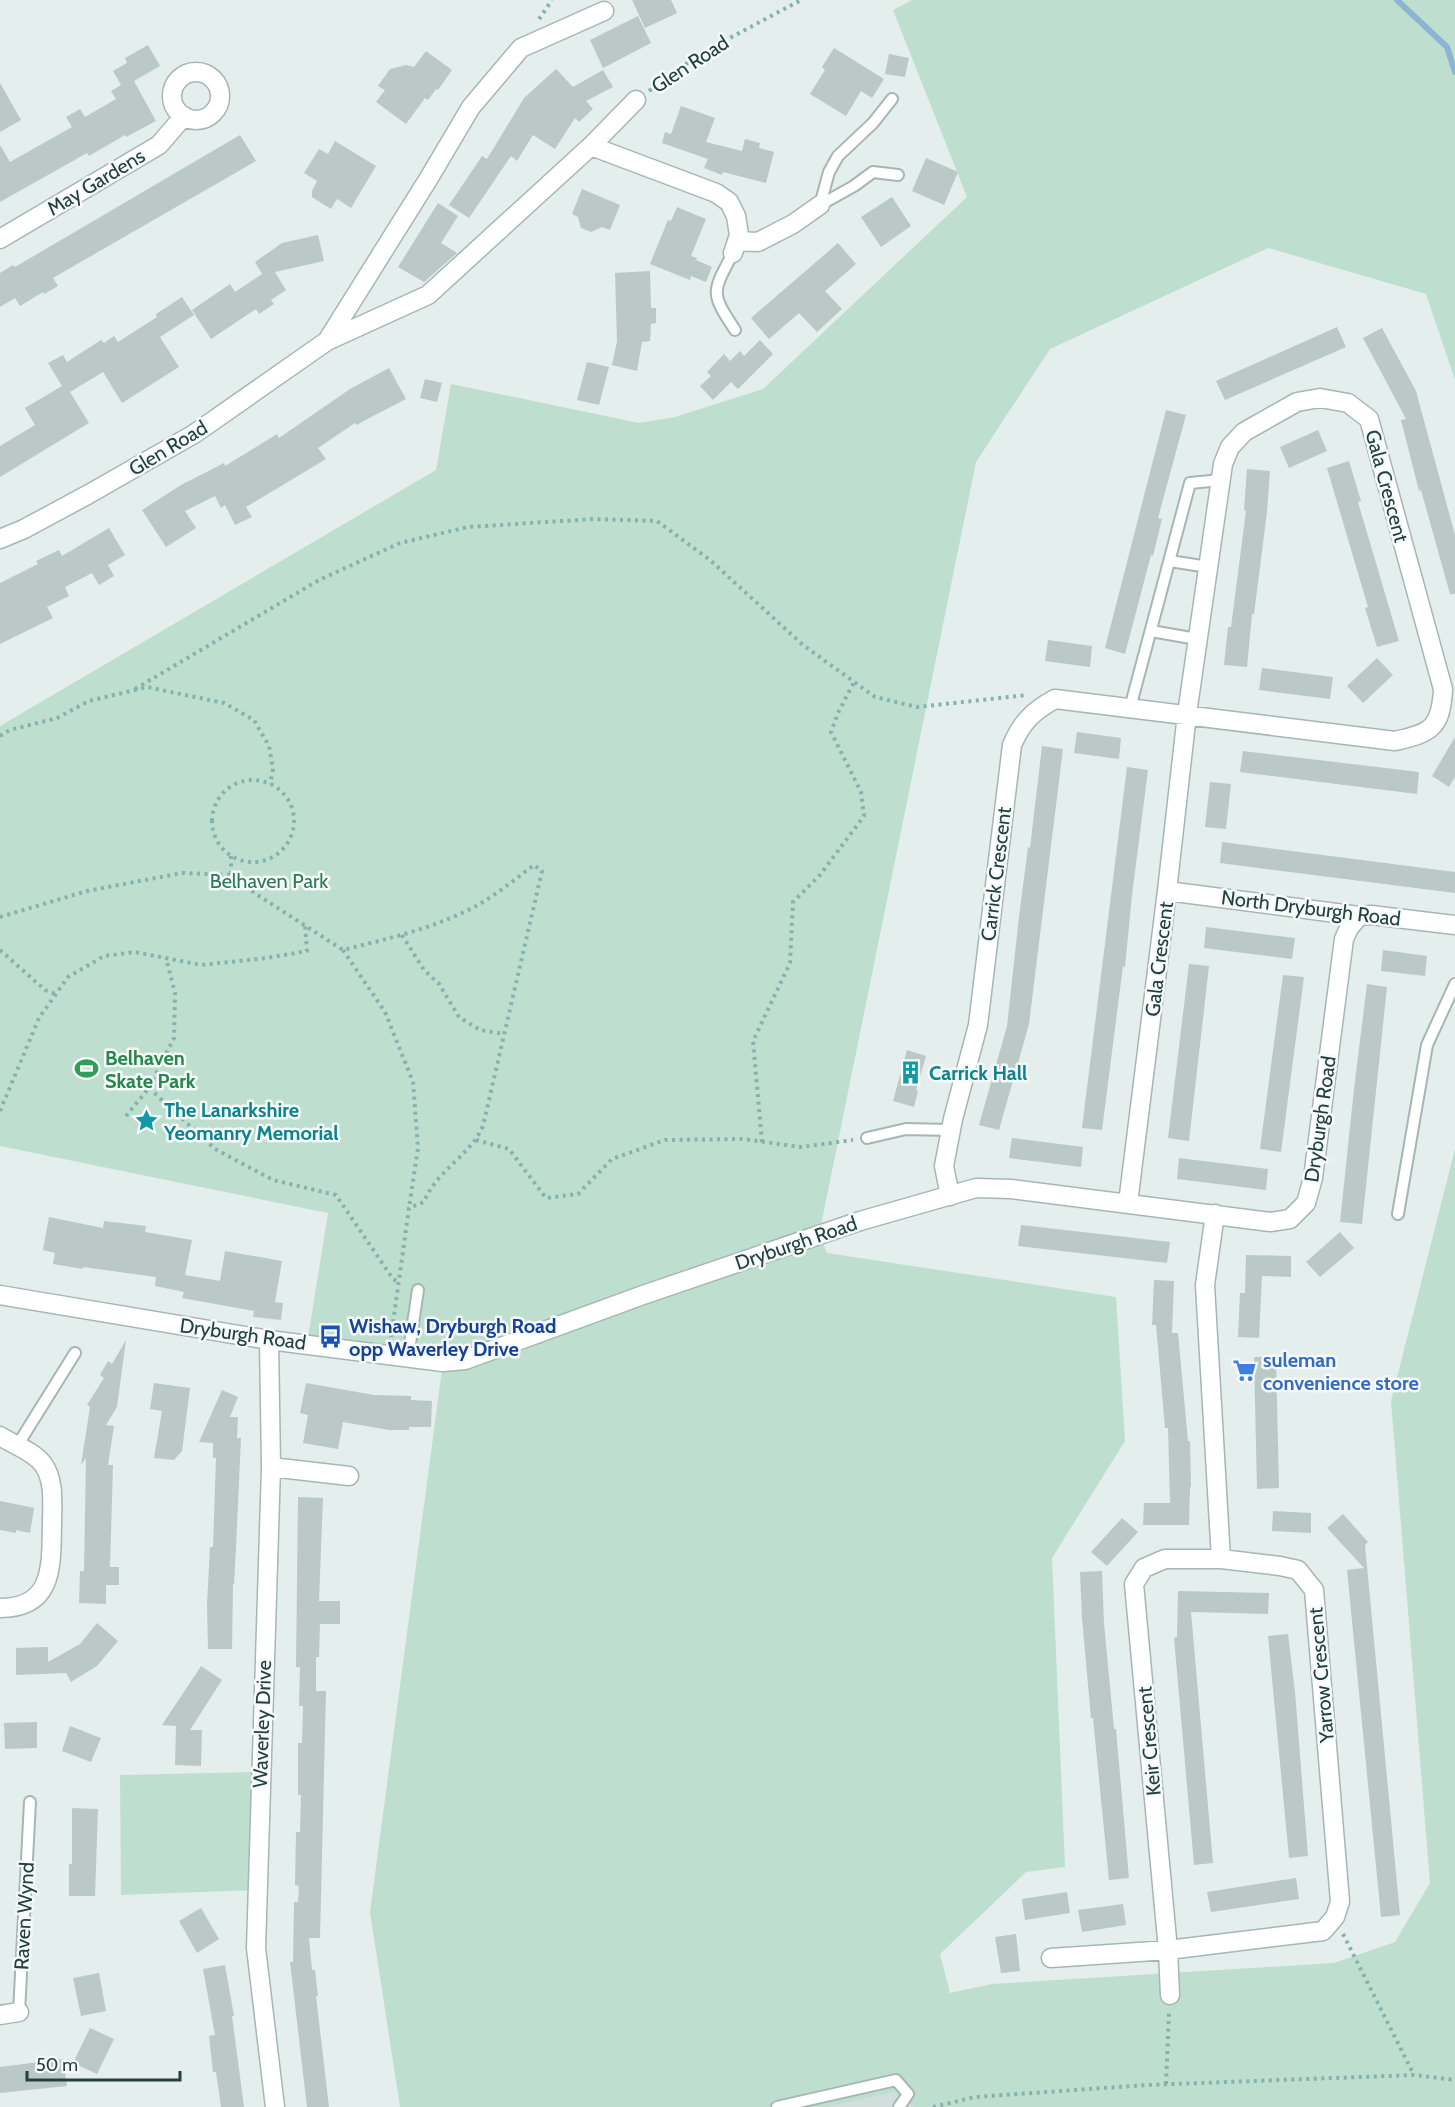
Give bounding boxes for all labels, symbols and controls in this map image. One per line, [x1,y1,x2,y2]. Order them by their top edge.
street label: Glen Road [647,30,733,98]
street label: May Gardens [43,143,149,221]
street label: Glen Road [124,415,212,481]
street label: Gala Crescent [1360,427,1414,545]
street label: Carrick Crescent [976,805,1016,942]
park label: Belhaven Park [210,869,328,893]
street label: North Dryburgh Road [1220,885,1402,931]
street label: Gala Crescent [1140,900,1178,1018]
place label: Belhaven Skate Park [105,1046,196,1093]
street label: Dryburgh Road [1299,1054,1341,1184]
sports icon: Belhaven Skate Park [74,1056,100,1082]
building icon: Carrick Hall [898,1060,924,1086]
place label: Carrick Hall [929,1061,1027,1085]
place label: The Lanarkshire Yeomanry Memorial [163,1098,338,1145]
place icon: The Lanarkshire Yeomanry Memorial [133,1108,159,1134]
street label: Dryburgh Road [732,1211,860,1275]
street label: Dryburgh Road [178,1313,308,1355]
place label: Wishaw, Dryburgh Road opp Waverley Drive [349,1314,556,1361]
bus stop icon: Wishaw, Dryburgh Road opp Waverley Drive [318,1324,344,1350]
place label: suleman convenience store [1263,1348,1419,1395]
supermarket icon: suleman convenience store [1232,1358,1258,1384]
street label: Yarrow Crescent [1303,1606,1339,1745]
street label: Waverley Drive [248,1660,276,1788]
street label: Keir Crescent [1132,1685,1166,1797]
street label: Raven Wynd [9,1861,39,1971]
scale bar [27,2044,180,2082]
text: 50 m [36,2054,78,2076]

